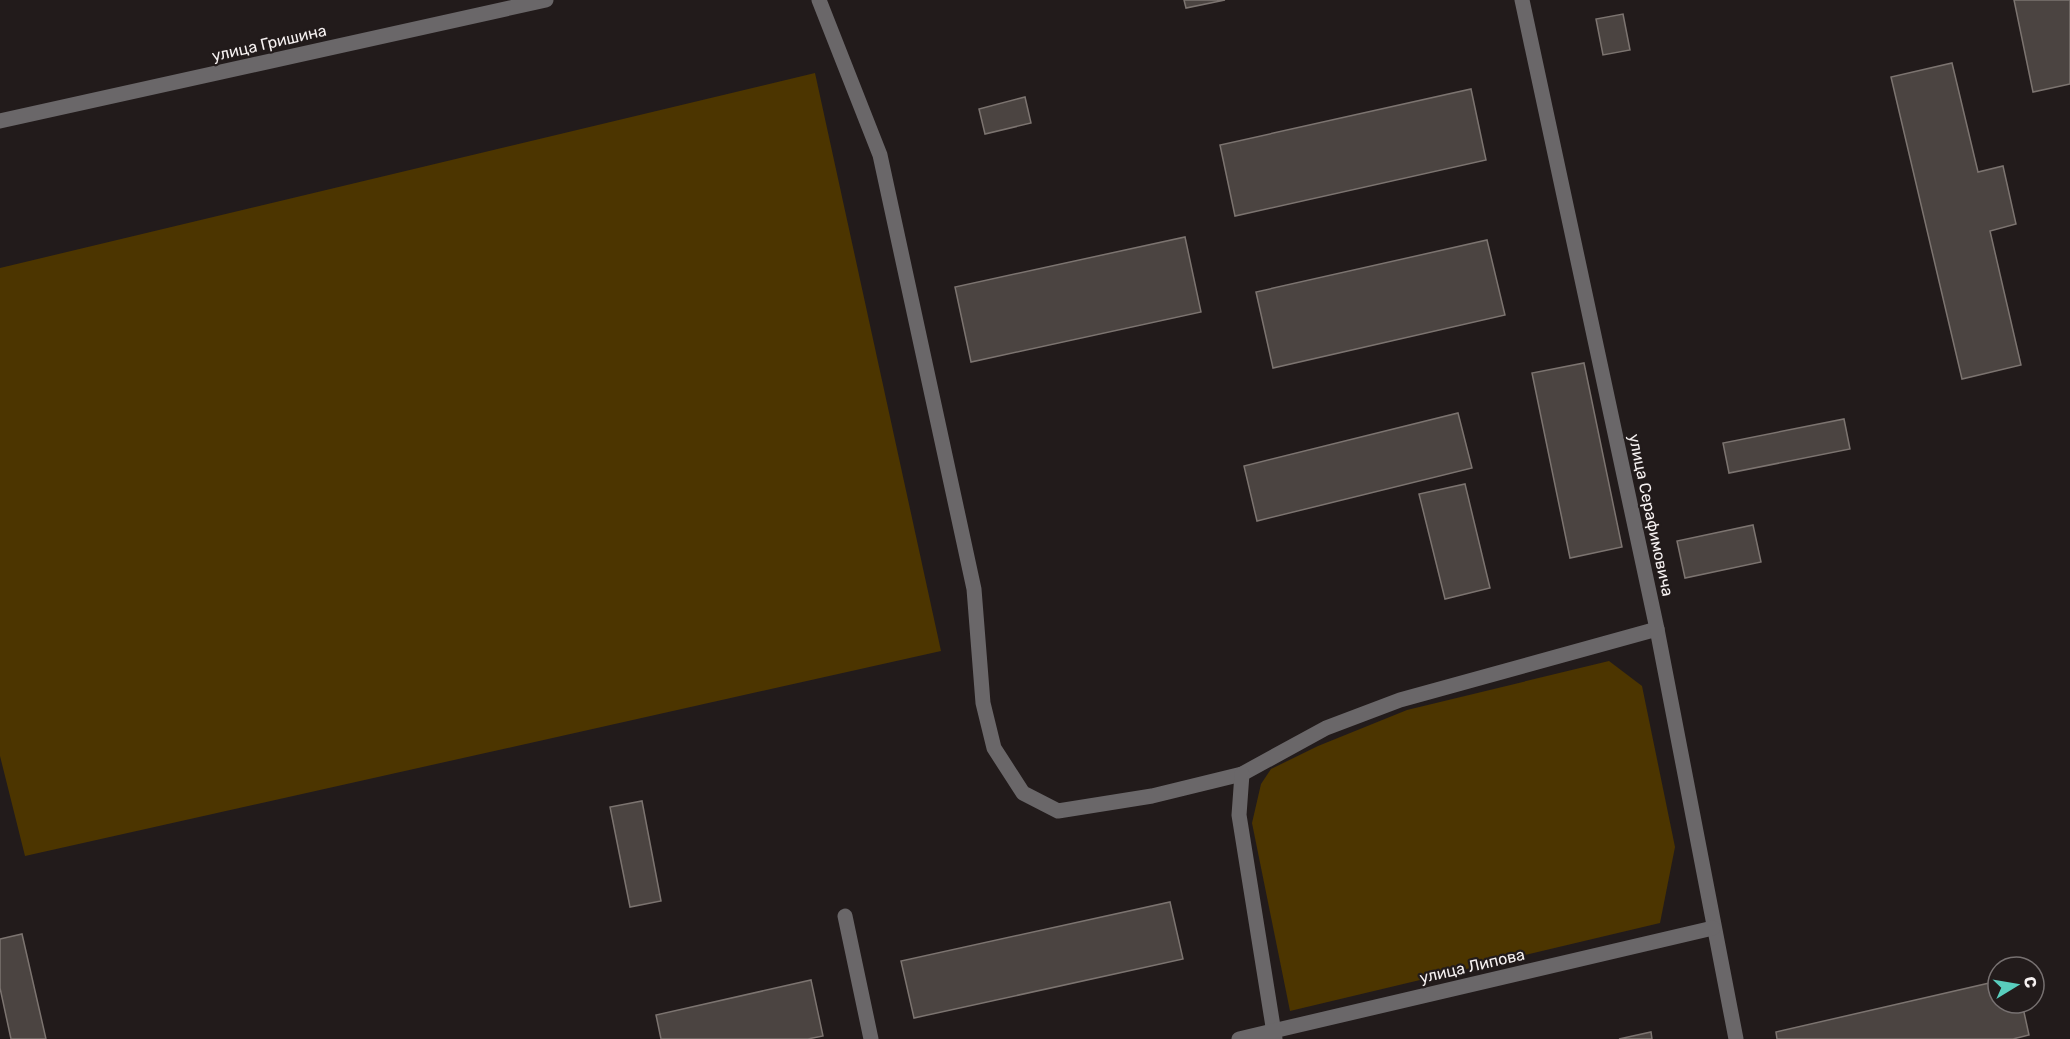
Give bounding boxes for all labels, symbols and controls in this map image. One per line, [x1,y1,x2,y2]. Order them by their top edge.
street label: улица Гришина [210,21,328,65]
street label: улица Серафимовича [1624,432,1678,598]
street label: улица Липова [1418,945,1526,987]
north arrow [1986,955,2046,1015]
text: С [2020,975,2041,990]

